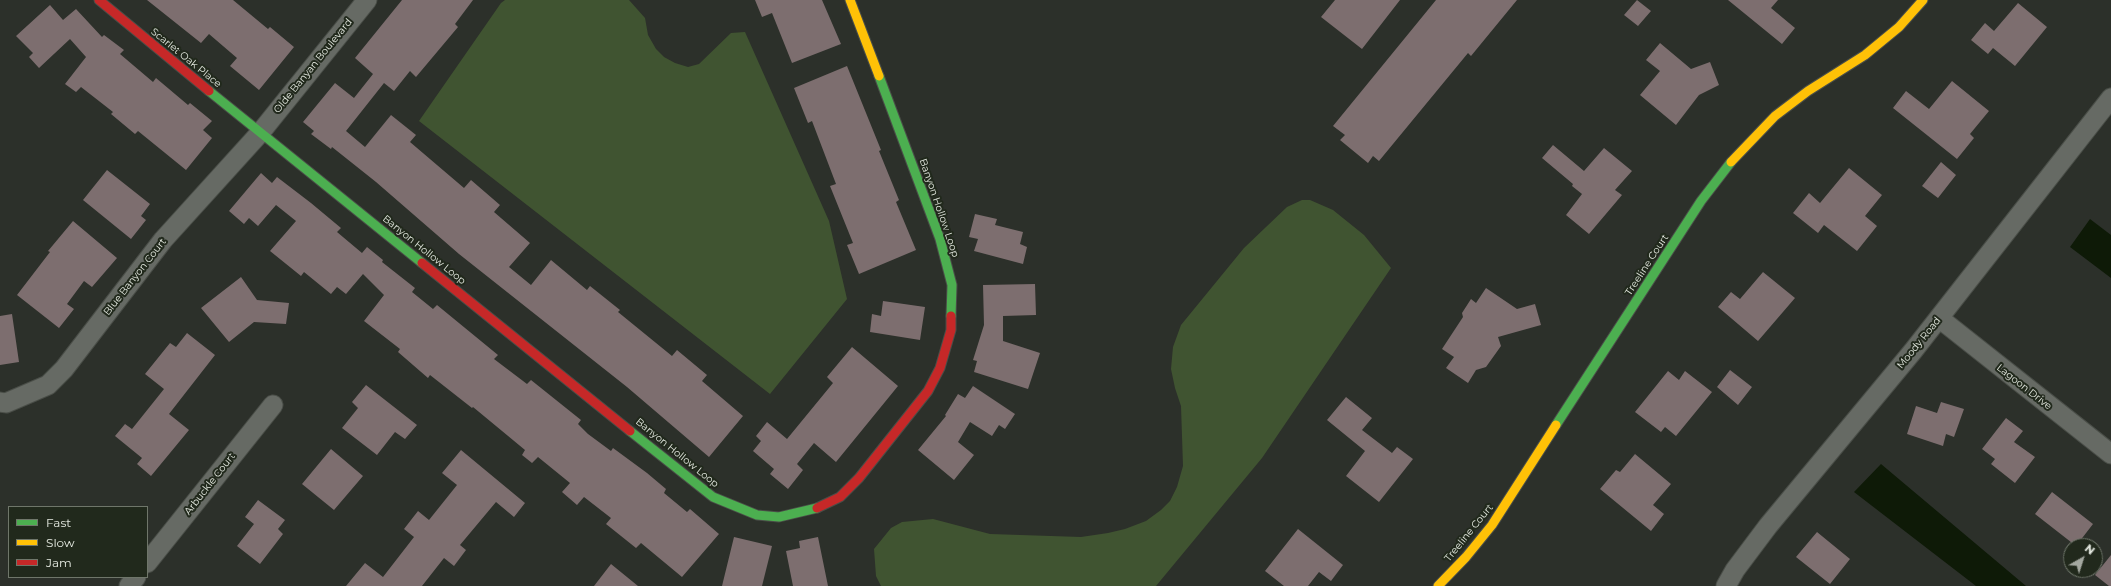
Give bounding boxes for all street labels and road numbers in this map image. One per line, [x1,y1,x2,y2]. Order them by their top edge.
street label: Olde Banyan Boulevard [271,16,355,116]
street label: Scarlet Oak Place [148,26,224,90]
street label: Banyon Hollow Loop [917,157,961,259]
street label: Banyon Hollow Loop [380,213,468,287]
street label: Treeline Court [1623,232,1671,298]
street label: Blue Banyon Court [101,236,169,318]
street label: Moody Road [1895,315,1943,371]
street label: Lagoon Drive [1994,362,2054,412]
street label: Banyon Hollow Loop [633,416,721,490]
street label: Arbuckle Court [182,451,238,517]
street label: Treeline Court [1442,502,1496,564]

